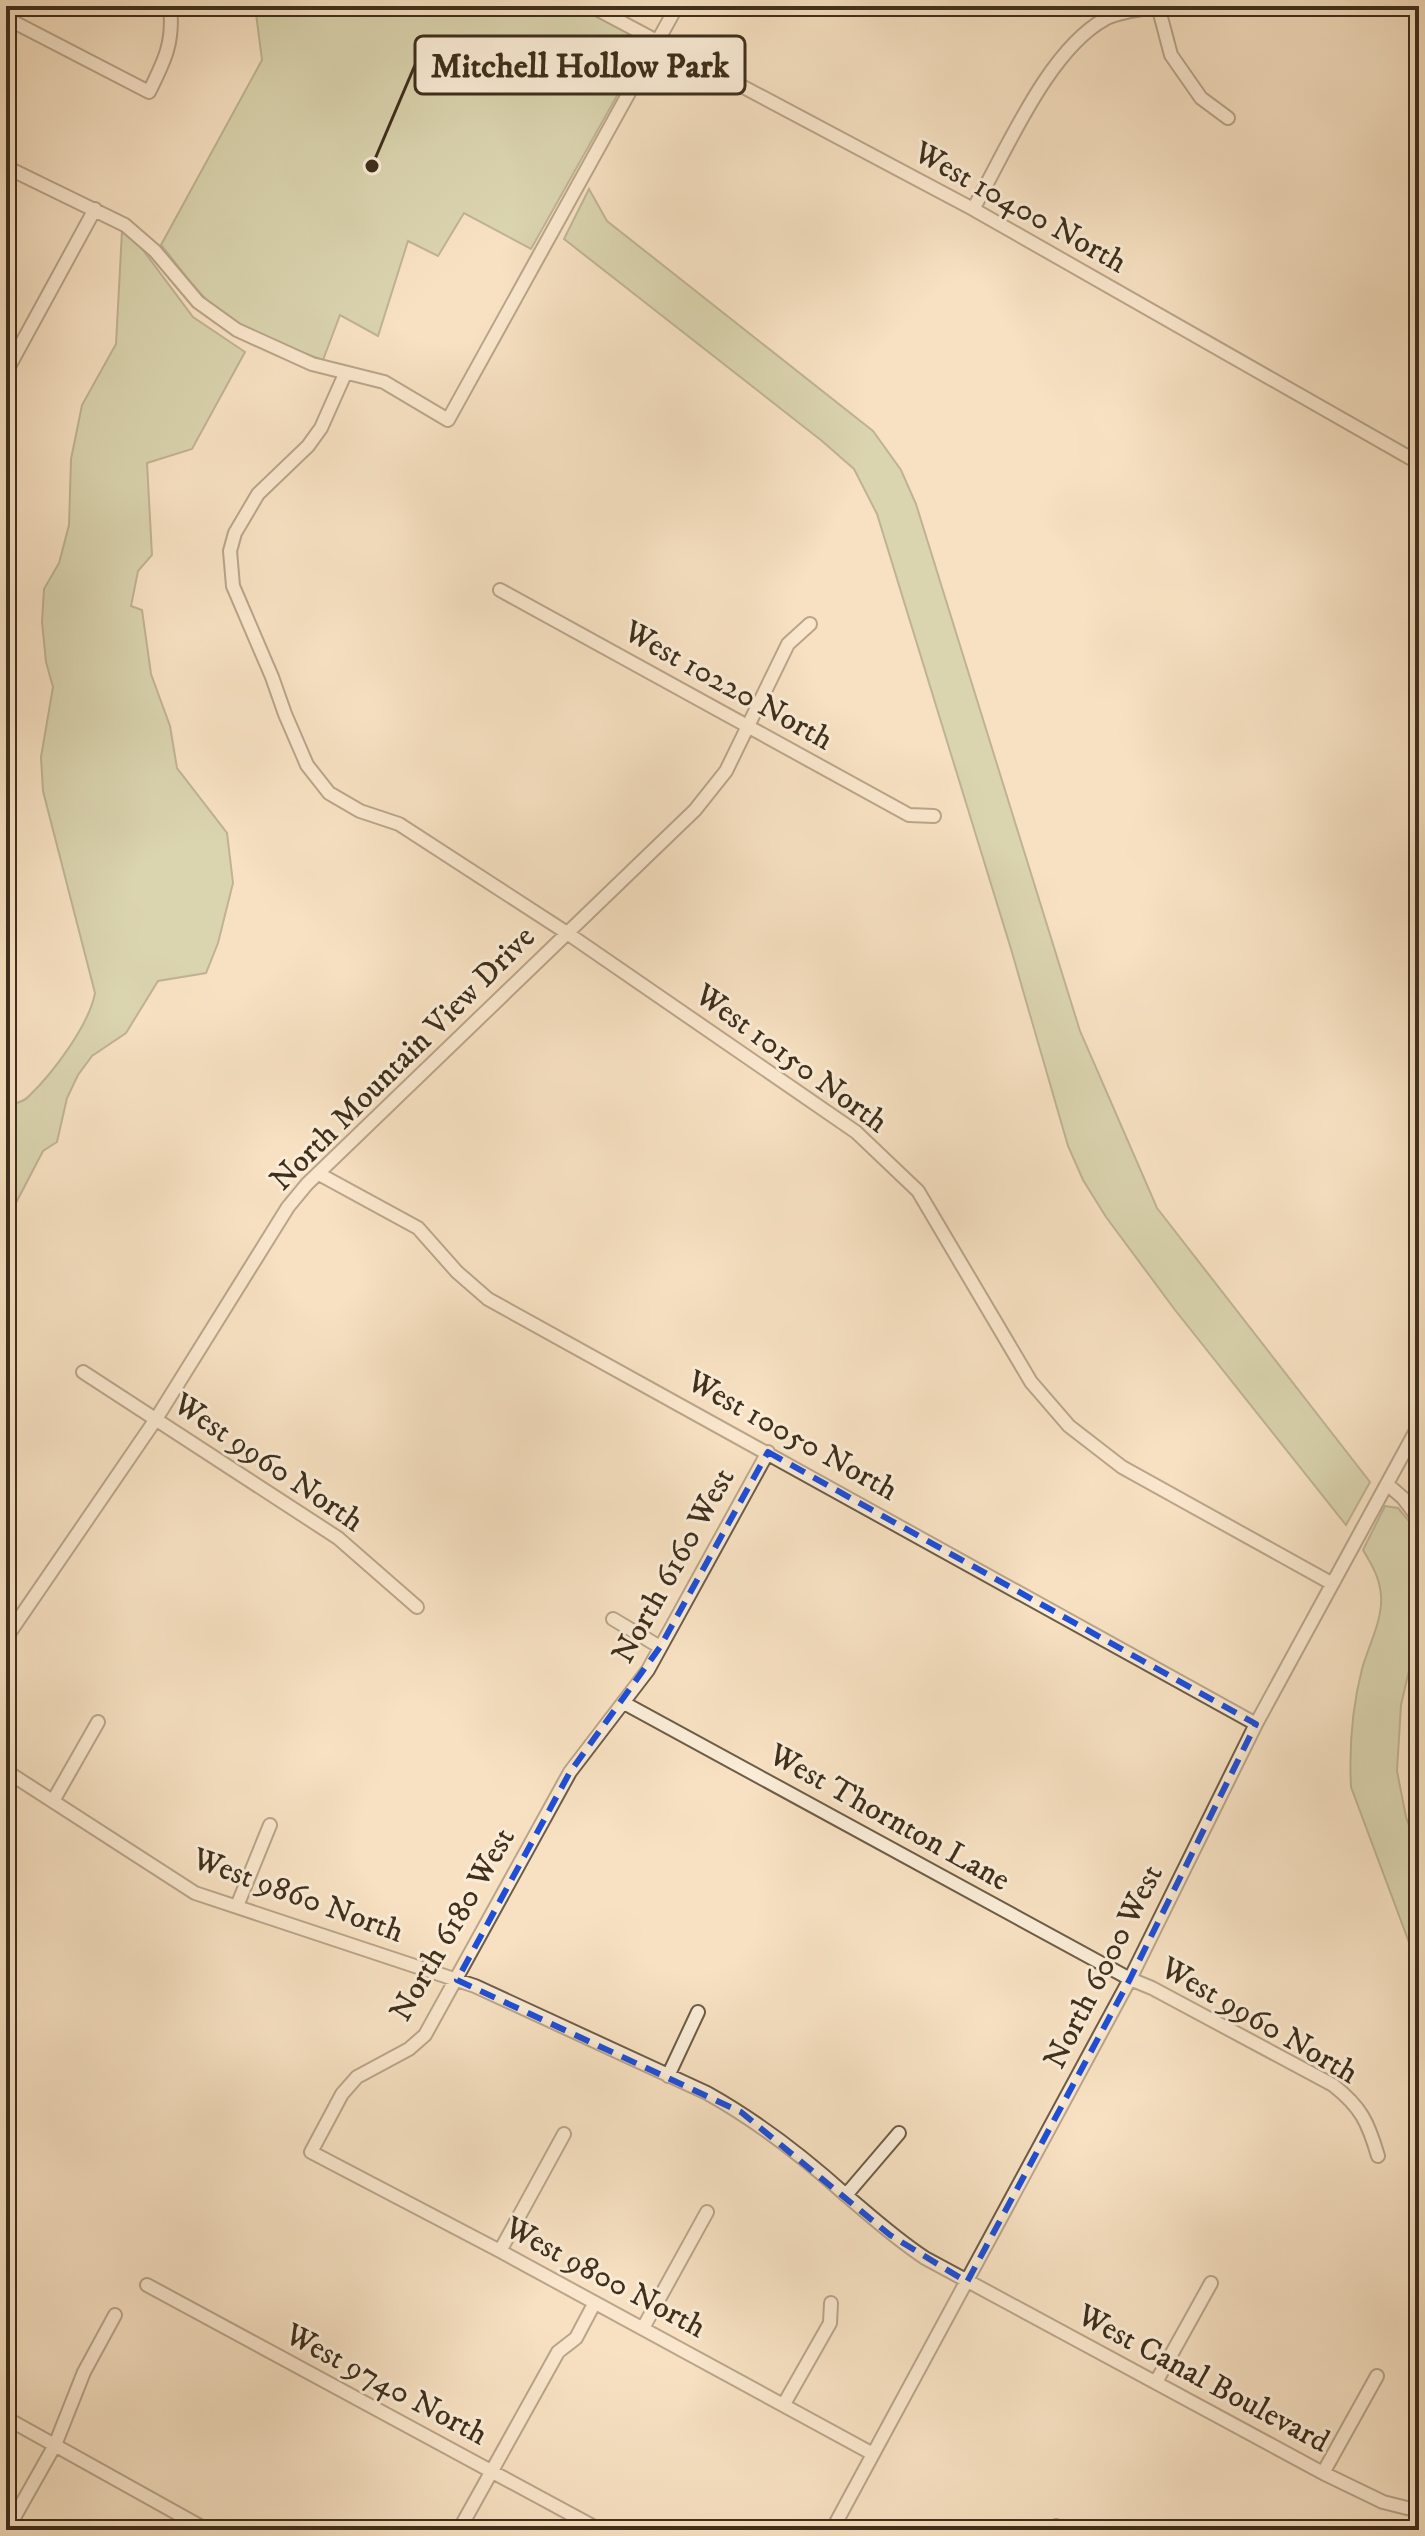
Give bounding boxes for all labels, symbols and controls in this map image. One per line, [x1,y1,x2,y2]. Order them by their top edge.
callout: Mitchell Hollow Park [415,36,745,94]
text: Mitchell Hollow Park [431,46,730,88]
street label: West 10400 North [906,132,1134,283]
street label: West 10220 North [615,611,840,760]
street label: North Mountain View Drive [262,918,544,1200]
street label: West 10150 North [686,975,896,1143]
street label: West 10050 North [679,1361,905,1511]
street label: West 9960 North [164,1384,371,1542]
street label: North 6160 West [604,1461,744,1671]
street label: West Thornton Lane [761,1735,1017,1901]
street label: North 6180 West [381,1821,525,2029]
street label: West 9860 North [186,1839,409,1953]
street label: North 6000 West [1035,1858,1173,2076]
street label: West 9960 North [1152,1948,1365,2094]
street label: West 9800 North [497,2208,713,2348]
street label: West Canal Boulevard [1069,2295,1336,2462]
street label: West 9740 North [277,2314,494,2455]

